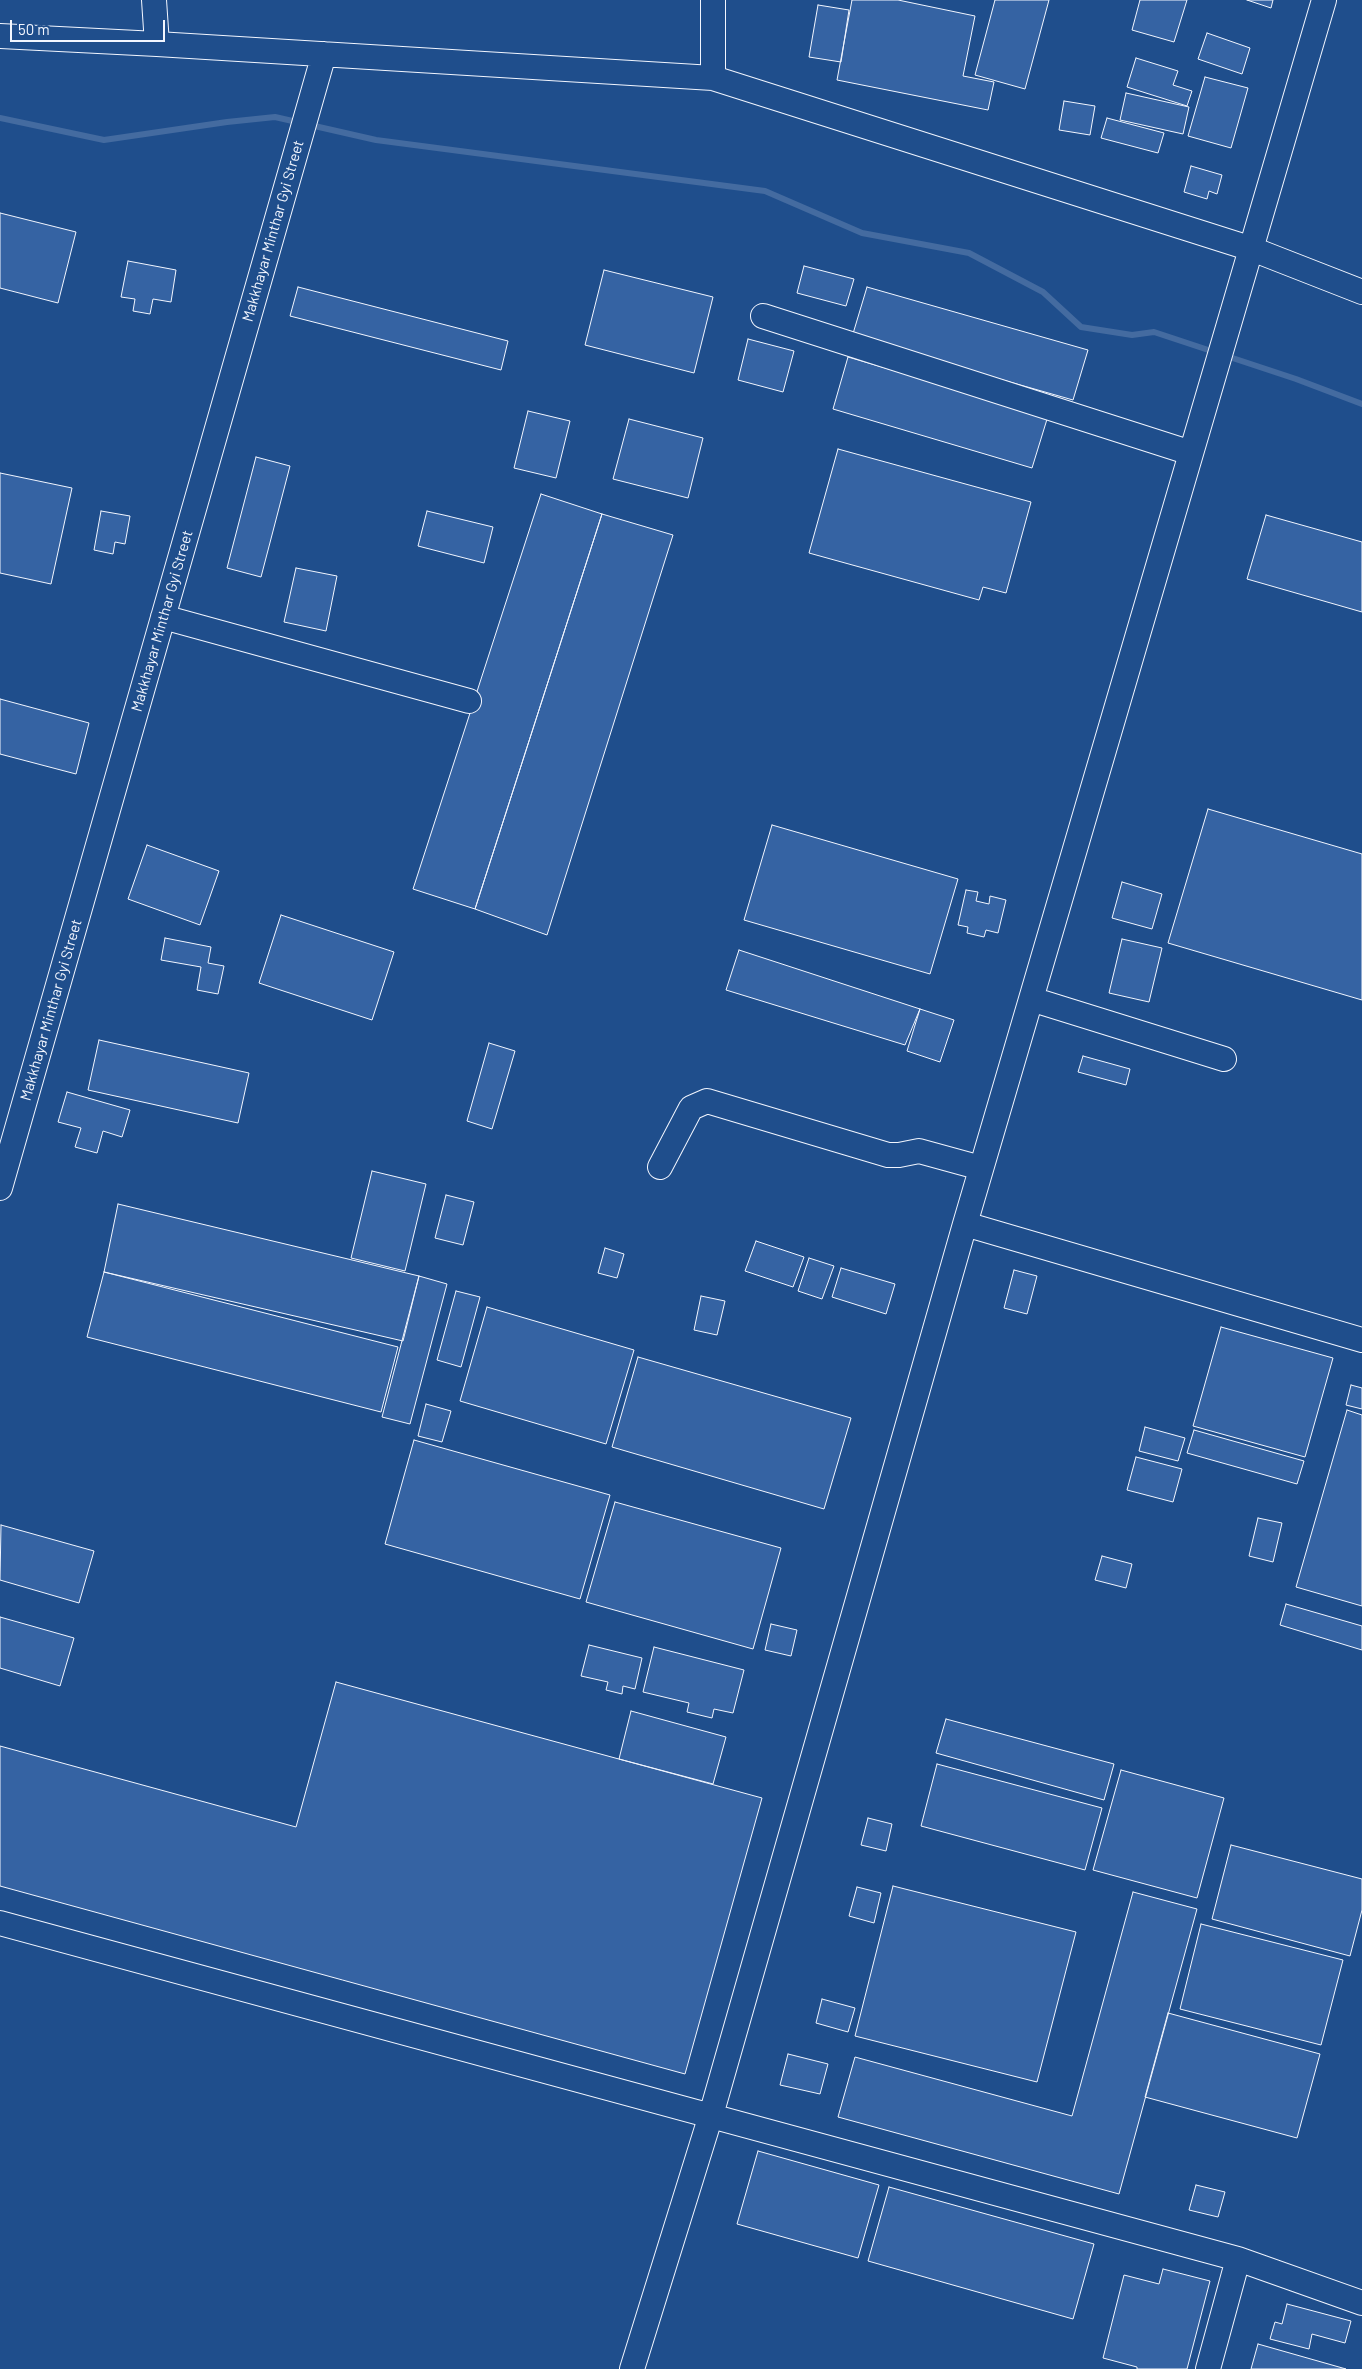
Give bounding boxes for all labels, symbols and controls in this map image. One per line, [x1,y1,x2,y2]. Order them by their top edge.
scale bar [12,10,168,42]
text: 50 m [18,20,50,38]
street label: Makkhayar Minthar Gyi Street [238,138,308,324]
street label: Makkhayar Minthar Gyi Street [127,528,197,714]
street label: Makkhayar Minthar Gyi Street [16,917,86,1103]

